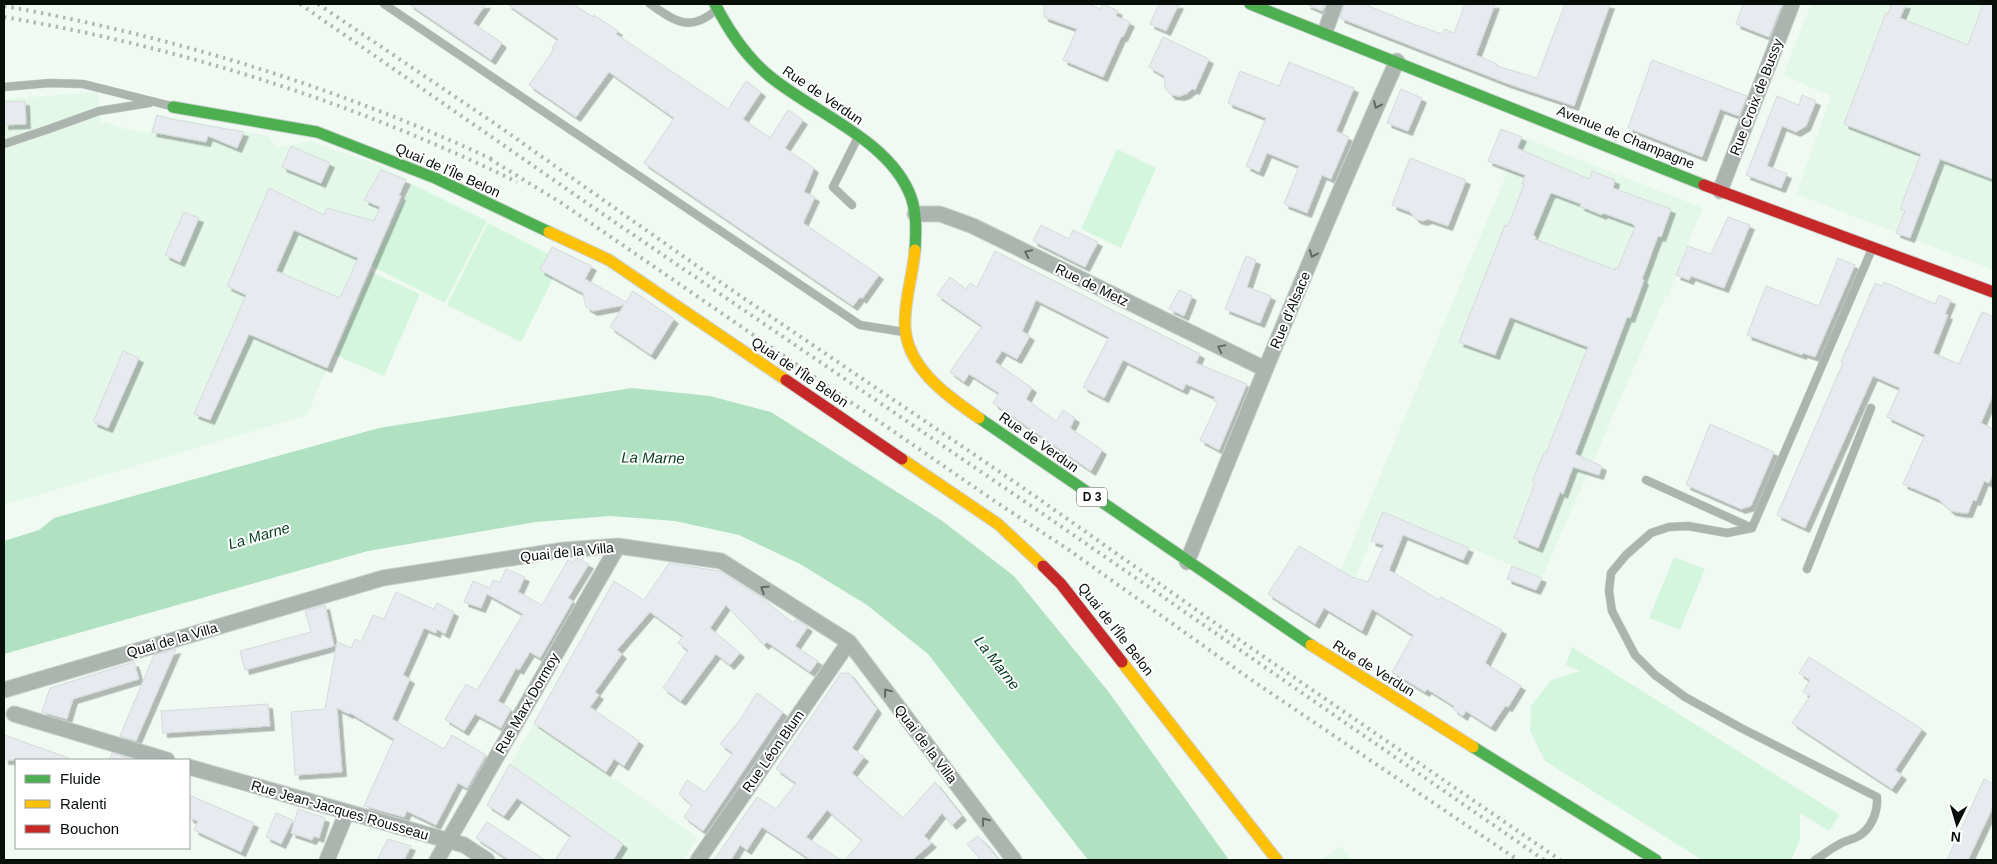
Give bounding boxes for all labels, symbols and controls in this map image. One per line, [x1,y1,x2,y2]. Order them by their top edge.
street label: Rue Croix de Bussy [1726,36,1786,158]
street label: Rue de Verdun [780,62,866,128]
one-way arrow [1373,100,1384,109]
street label: Avenue de Champagne [1555,102,1697,172]
street label: Quai de l'Île Belon [393,140,503,200]
one-way arrow [1024,249,1033,259]
one-way arrow [1309,250,1319,258]
street label: Rue de Metz [1053,260,1131,310]
street label: Rue d'Alsace [1267,269,1313,351]
street label: Quai de l'Île Belon [749,334,851,410]
one-way arrow [1217,344,1226,354]
street label: Rue de Verdun [996,409,1082,475]
water label: La Marne [621,448,685,467]
road number: D 3 [1077,488,1107,507]
water label: La Marne [226,519,292,552]
street label: Quai de la Villa [519,539,615,565]
street label: Quai de l'Île Belon [1075,579,1157,679]
one-way arrow [761,585,770,595]
street label: Quai de la Villa [125,619,220,661]
water label: La Marne [971,632,1024,693]
street label: Rue de Verdun [1330,636,1418,700]
street label: Rue Marx Dormoy [492,650,562,756]
one-way arrow [884,689,892,698]
street label: Quai de la Villa [891,702,961,786]
street label: Rue Léon Blum [739,707,807,795]
legend [15,759,190,849]
text: Fluide [60,770,101,787]
street label: Rue Jean-Jacques Rousseau [250,777,430,843]
text: Ralenti [60,795,107,812]
north arrow [1932,799,1982,849]
one-way arrow [982,818,990,827]
text: Bouchon [60,820,119,837]
text: N [1950,829,1962,845]

